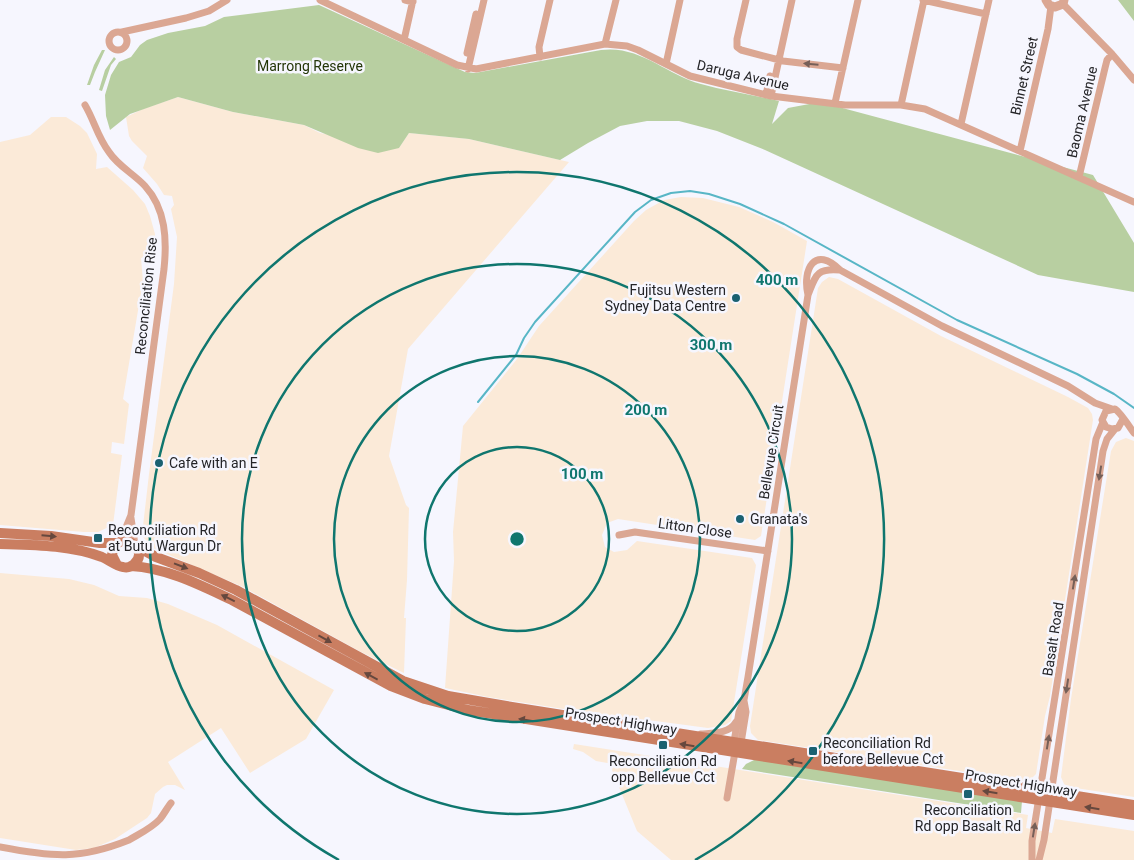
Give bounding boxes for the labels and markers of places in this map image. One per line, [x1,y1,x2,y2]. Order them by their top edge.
place label: Fujitsu Western Sydney Data Centre [605,282,726,314]
marker: Fujitsu Western Sydney Data Centre [730,292,742,304]
place label: Cafe with an E [169,455,258,471]
marker: Cafe with an E [153,457,165,469]
place label: Granata's [750,511,808,527]
marker: Granata's [734,513,746,525]
place label: Reconciliation Rd at Butu Wargun Dr [108,522,221,554]
centre of rings [508,530,526,548]
marker: Reconciliation Rd at Butu Wargun Dr [92,532,104,544]
place label: Reconciliation Rd before Bellevue Cct [823,735,944,767]
marker: Reconciliation Rd opp Bellevue Cct [657,739,669,751]
marker: Reconciliation Rd before Bellevue Cct [807,745,819,757]
place label: Reconciliation Rd opp Bellevue Cct [609,753,717,785]
marker: Reconciliation Rd opp Basalt Rd [962,788,974,800]
place label: Reconciliation Rd opp Basalt Rd [915,802,1021,834]

